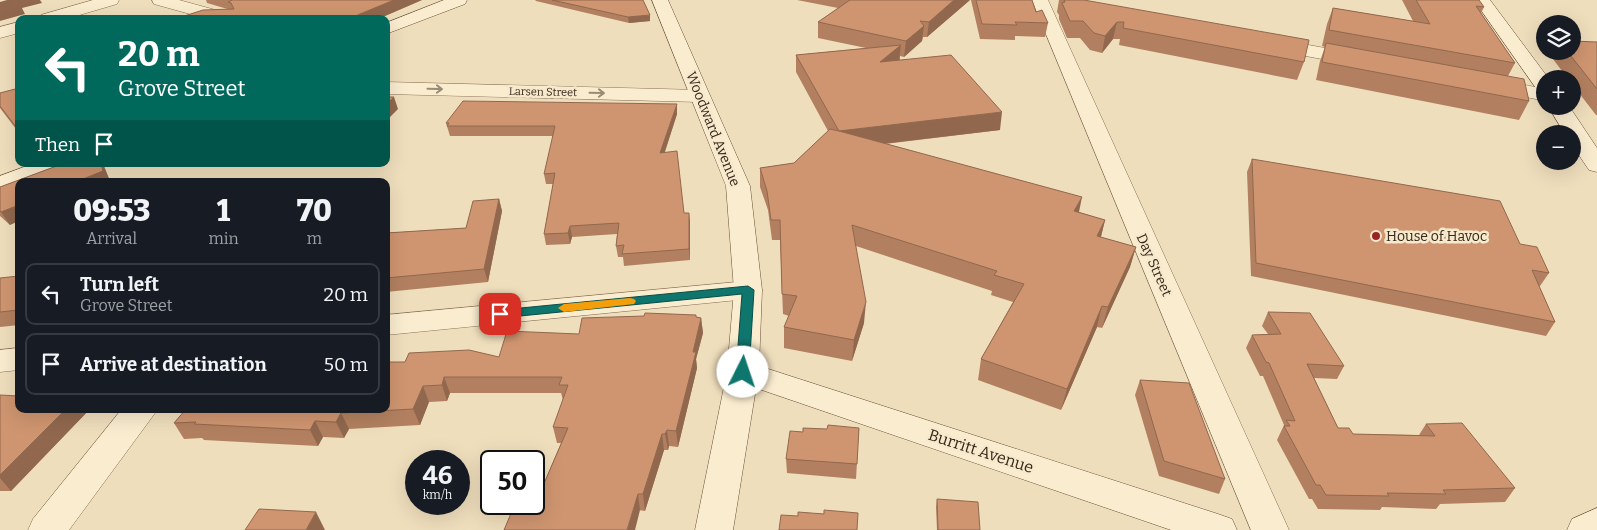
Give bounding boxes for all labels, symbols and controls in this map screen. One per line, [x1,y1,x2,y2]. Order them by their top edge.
map controls [1536,15,1581,170]
button: layers [1536,15,1581,60]
text: 20 m [118,33,200,75]
icon: left [35,35,100,100]
street label: Woodward Avenue [682,69,744,189]
button: + [1536,70,1581,115]
text: Grove Street [118,75,245,102]
one-way arrow [427,85,443,94]
street label: Larsen Street [509,85,577,99]
one-way arrow [589,89,605,98]
button: − [1536,125,1581,170]
icon: arrive [90,130,118,158]
text: Then [35,133,80,156]
text: 09:53 [73,193,150,229]
text: 1 [217,193,230,229]
text: 70 [297,193,332,229]
place label: House of Havoc [1386,228,1487,245]
text: Arrival [86,229,137,248]
text: min [208,229,239,248]
text: m [307,229,322,248]
marker: House of Havoc [1370,230,1382,242]
street label: Day Street [1133,231,1175,299]
text: Turn left [80,273,159,296]
icon: left [37,280,65,308]
text: 20 m [324,283,368,306]
pin [479,293,521,335]
text: Grove Street [80,296,173,315]
icon: arrive [486,300,514,328]
position arrow [716,345,768,397]
icon: arrive [37,350,65,378]
text: Arrive at destination [80,353,267,376]
text: 50 m [324,353,368,376]
street label: Burritt Avenue [926,425,1036,477]
speed limit sign: 50 [480,450,545,515]
text: 46 [422,461,453,491]
text: km/h [423,488,452,502]

